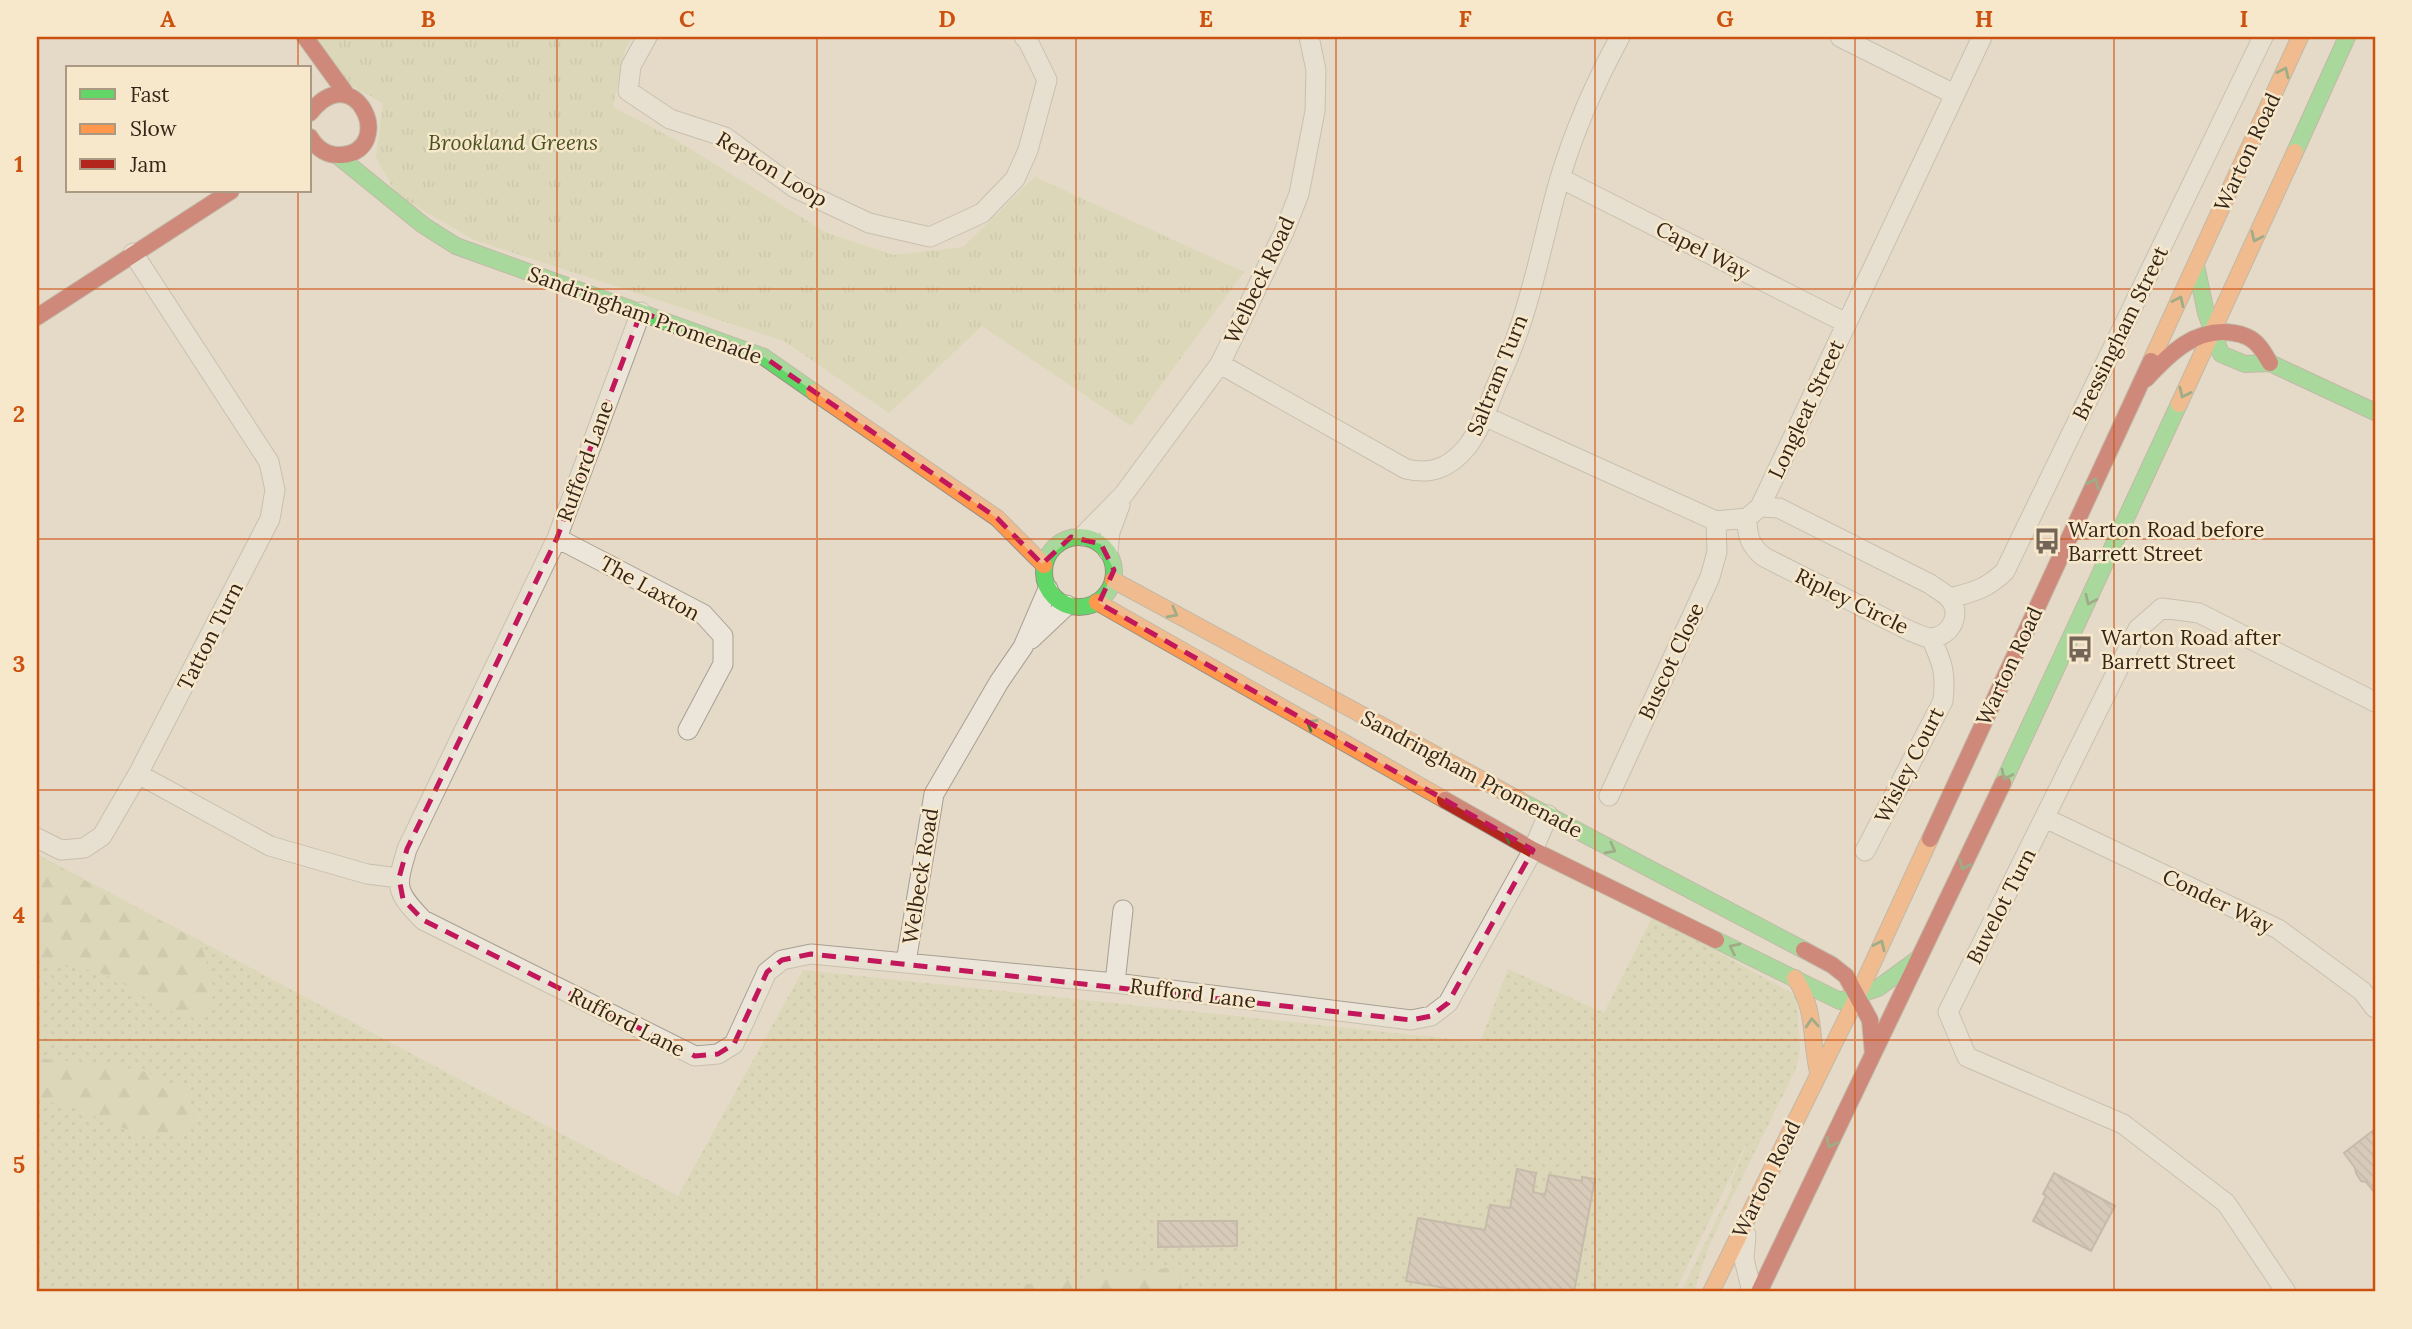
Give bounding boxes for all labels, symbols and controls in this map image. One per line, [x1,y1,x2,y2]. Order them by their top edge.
text: A [160,4,176,33]
text: B [420,4,436,33]
text: C [679,4,695,33]
text: D [938,4,956,33]
text: E [1199,4,1213,33]
text: F [1458,4,1472,33]
text: G [1716,4,1734,33]
text: H [1975,4,1993,33]
text: I [2240,4,2248,33]
legend [66,66,312,192]
one-way arrow [2276,67,2290,79]
text: Fast [130,81,170,108]
street label: Warton Road [2208,88,2286,216]
text: Slow [130,115,177,142]
street label: Repton Loop [712,125,832,213]
park label: Brookland Greens [428,129,598,156]
text: 1 [14,149,24,178]
text: Jam [129,151,167,178]
street label: Welbeck Road [1218,212,1300,348]
street label: Capel Way [1651,215,1755,285]
one-way arrow [2250,230,2264,242]
street label: Bressingham Street [2066,241,2174,425]
street label: Sandringham Promenade [524,260,766,370]
one-way arrow [2171,296,2185,308]
street label: Saltram Turn [1460,310,1534,439]
street label: Longleat Street [1762,334,1850,483]
one-way arrow [2178,386,2192,398]
street label: Rufford Lane [551,397,619,525]
text: 2 [13,399,25,428]
one-way arrow [2086,478,2100,490]
place label: Warton Road before Barrett Street [2068,516,2264,567]
bus stop icon: Warton Road before Barrett Street [2032,526,2062,556]
street label: The Laxton [595,549,705,627]
street label: Ripley Circle [1791,562,1913,640]
street label: Tatton Turn [171,577,249,695]
one-way arrow [2084,593,2098,605]
street label: Buscot Close [1632,598,1710,724]
street label: Warton Road [1970,602,2048,730]
one-way arrow [1166,605,1179,618]
place label: Warton Road after Barrett Street [2101,624,2281,675]
bus stop icon: Warton Road after Barrett Street [2065,634,2095,664]
text: 3 [13,649,25,678]
street label: Wisley Court [1868,702,1950,828]
street label: Sandringham Promenade [1357,704,1587,844]
one-way arrow [1305,719,1318,732]
one-way arrow [2001,768,2015,780]
street label: Welbeck Road [896,806,944,946]
one-way arrow [1503,831,1516,844]
one-way arrow [1604,840,1616,854]
street label: Buvelot Turn [1960,843,2042,968]
one-way arrow [1958,858,1972,870]
street label: Conder Way [2158,863,2278,939]
text: 4 [13,900,25,929]
one-way arrow [1872,940,1886,952]
one-way arrow [1729,942,1741,956]
street label: Rufford Lane [1128,972,1258,1014]
street label: Rufford Lane [564,981,690,1063]
one-way arrow [1805,1017,1820,1028]
street label: Warton Road [1726,1116,1806,1242]
one-way arrow [1825,1136,1839,1148]
text: 5 [13,1150,25,1179]

